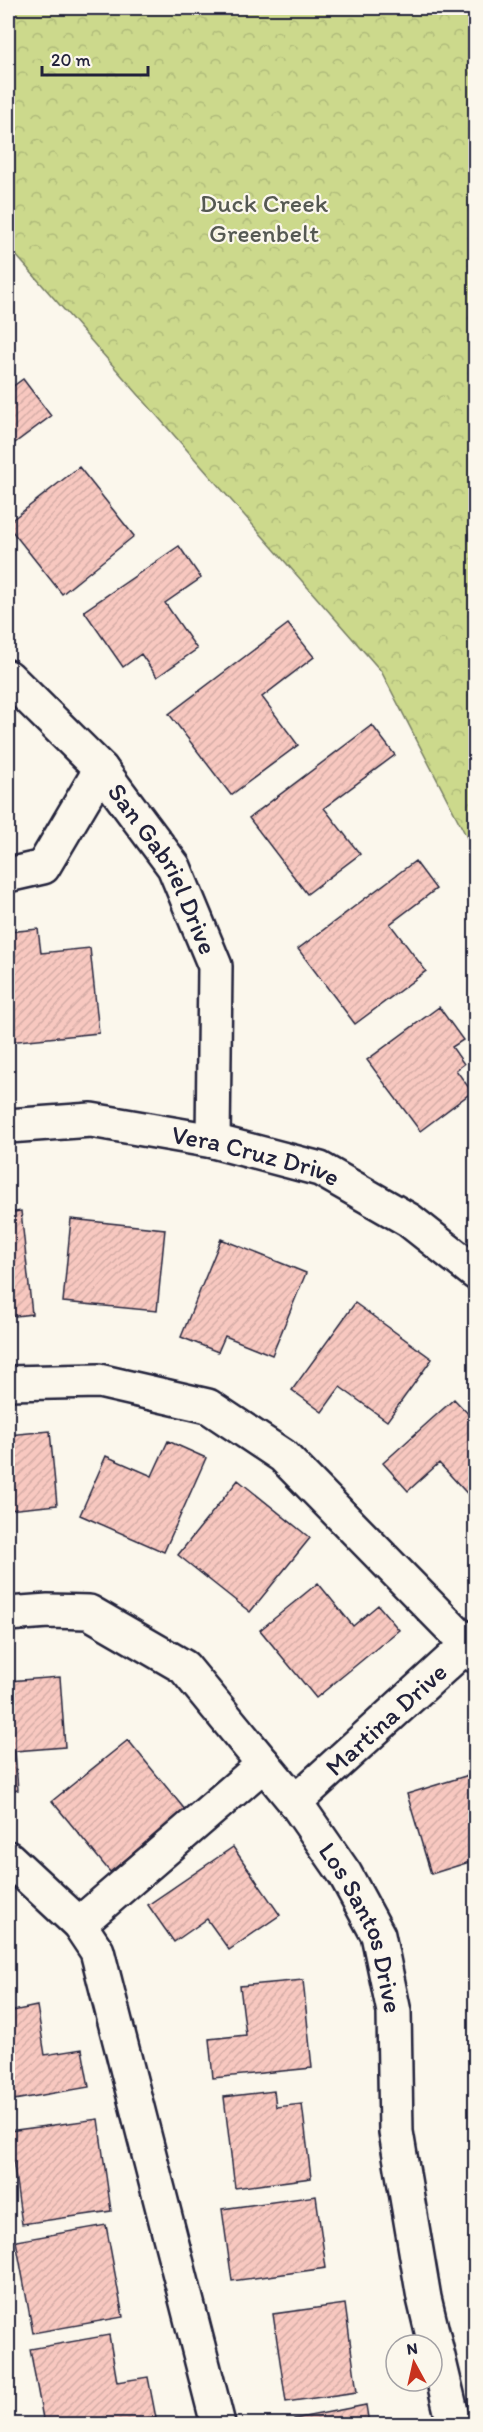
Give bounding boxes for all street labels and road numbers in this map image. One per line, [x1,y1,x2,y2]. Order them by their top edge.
street label: San Gabriel Drive [101,776,224,959]
street label: Vera Cruz Drive [169,1118,346,1193]
street label: Martina Drive [318,1656,453,1783]
street label: Los Santos Drive [312,1836,410,2016]

